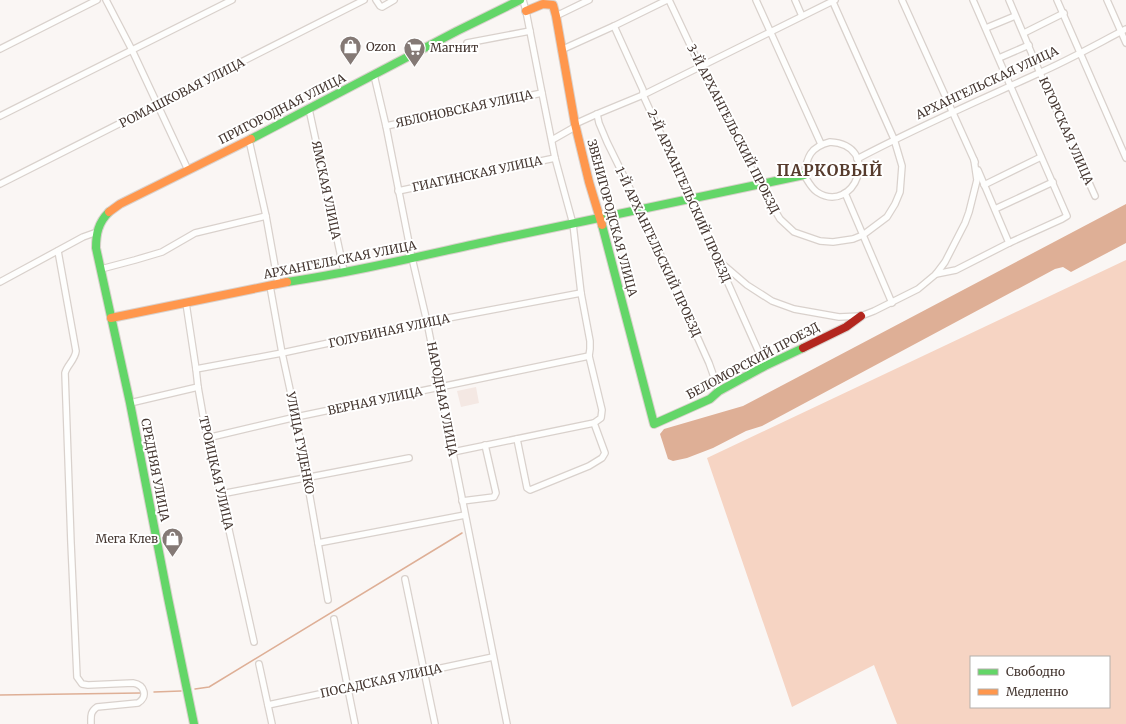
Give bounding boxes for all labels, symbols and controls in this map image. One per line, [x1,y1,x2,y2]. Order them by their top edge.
shop icon: Ozon [338,34,364,67]
supermarket icon: Магнит [402,35,428,68]
place label: Ozon [366,39,396,54]
place label: Магнит [430,40,478,55]
street label: 3-Й АРХАНГЕЛЬСКИЙ ПРОЕЗД [684,42,783,216]
street label: АРХАНГЕЛЬСКАЯ УЛИЦА [912,43,1061,123]
street label: РОМАШКОВАЯ УЛИЦА [117,54,247,131]
street label: ПРИГОРОДНАЯ УЛИЦА [216,70,348,147]
street label: ЮГОРСКАЯ УЛИЦА [1036,75,1097,188]
street label: ЯБЛОНОВСКАЯ УЛИЦА [394,87,534,130]
street label: 2-Й АРХАНГЕЛЬСКИЙ ПРОЕЗД [644,107,735,285]
street label: ЗВЕНИГОРОДСКАЯ УЛИЦА [584,138,641,299]
street label: ЯМСКАЯ УЛИЦА [309,139,344,241]
street label: ГИАГИНСКАЯ УЛИЦА [410,152,544,195]
district label: ПАРКОВЫЙ [776,160,884,180]
street label: 1-Й АРХАНГЕЛЬСКИЙ ПРОЕЗД [612,164,705,339]
street label: АРХАНГЕЛЬСКАЯ УЛИЦА [261,237,418,282]
street label: ГОЛУБИНАЯ УЛИЦА [327,310,451,351]
street label: БЕЛОМОРСКИЙ ПРОЕЗД [684,319,822,402]
street label: НАРОДНАЯ УЛИЦА [424,340,461,458]
street label: ВЕРНАЯ УЛИЦА [326,383,424,418]
street label: УЛИЦА ГУДЕНКО [283,389,318,496]
street label: ТРОИЦКАЯ УЛИЦА [196,415,237,532]
street label: СРЕДНЯЯ УЛИЦА [138,417,173,523]
shop icon: Мега Клев [160,526,186,559]
place label: Мега Клев [96,531,158,546]
legend [970,656,1110,708]
street label: ПОСАДСКАЯ УЛИЦА [319,660,443,701]
text: Свободно [1006,664,1065,679]
text: Медленно [1006,684,1068,699]

